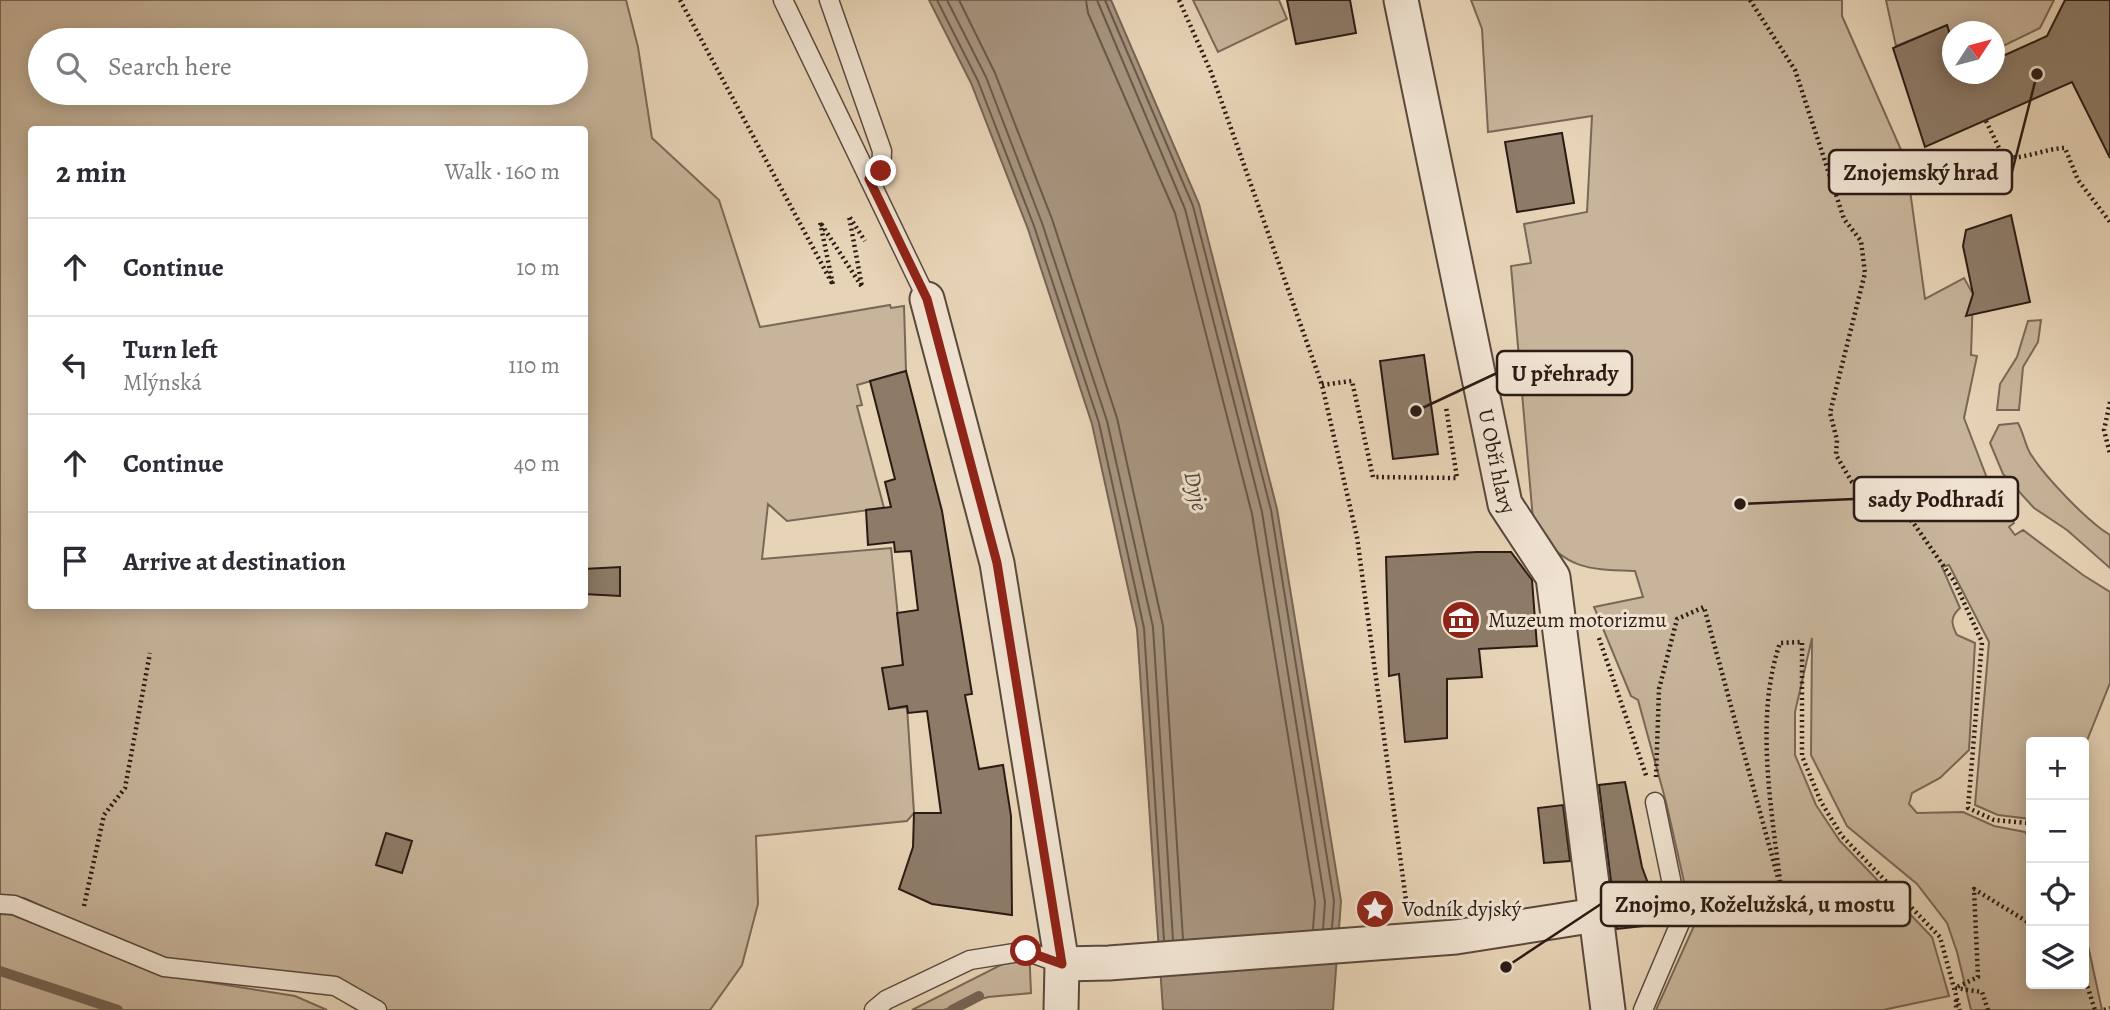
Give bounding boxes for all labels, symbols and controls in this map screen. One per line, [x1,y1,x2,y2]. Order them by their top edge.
north arrow [1942,21,2005,84]
search box [28,28,588,105]
icon: search [52,48,90,86]
text: Search here [108,49,232,84]
callout: Znojemský hrad [1829,150,2012,194]
text: 2 min [56,152,126,192]
route end [865,155,896,186]
text: Walk · 160 m [445,156,560,187]
text: Znojemský hrad [1843,157,1999,188]
icon: ahead [56,248,94,286]
text: Continue [123,250,224,285]
text: 10 m [516,252,560,283]
text: Turn left [123,332,218,367]
icon: left [56,346,94,384]
text: 110 m [508,350,560,381]
callout: U přehrady [1497,351,1632,395]
text: U přehrady [1511,358,1620,389]
text: Mlýnská [123,367,202,398]
street label: U Obří hlavy [1472,406,1522,520]
icon: ahead [56,444,94,482]
text: Continue [123,446,224,481]
text: 40 m [514,448,560,479]
water label: Dyje [1176,468,1216,514]
callout: sady Podhradí [1854,477,2018,521]
text: sady Podhradí [1868,484,2004,515]
icon: arrive [56,542,94,580]
text: Arrive at destination [123,544,346,579]
museum icon: Muzeum motorizmu [1440,599,1482,641]
place label: Muzeum motorizmu [1488,606,1667,634]
map controls [2026,737,2089,989]
button: + [2026,737,2089,800]
button: − [2026,800,2089,863]
button: locate [2026,863,2089,926]
callout: Znojmo, Koželužská, u mostu [1601,882,1910,926]
place icon: Vodník dyjský [1354,888,1396,930]
text: Znojmo, Koželužská, u mostu [1615,889,1895,920]
place label: Vodník dyjský [1401,895,1522,923]
button: layers [2026,926,2089,989]
route start [1010,935,1041,966]

